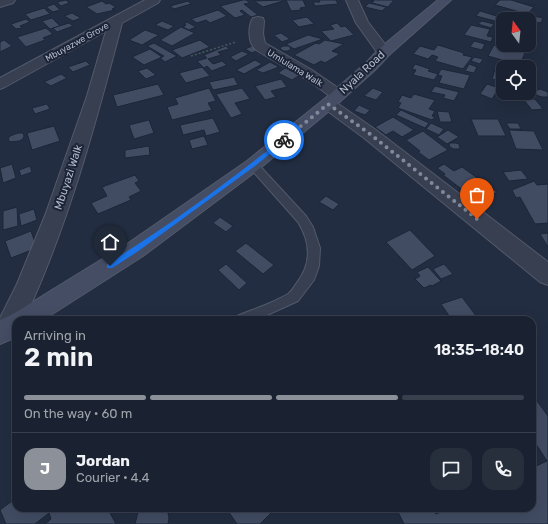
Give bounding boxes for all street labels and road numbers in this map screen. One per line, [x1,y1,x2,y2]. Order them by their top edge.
street label: Mbuyazwe Grove [44,20,110,64]
street label: Umlulama Walk [265,48,325,89]
street label: Nyala Road [337,48,388,97]
street label: Mbuyazi Walk [52,143,85,211]

